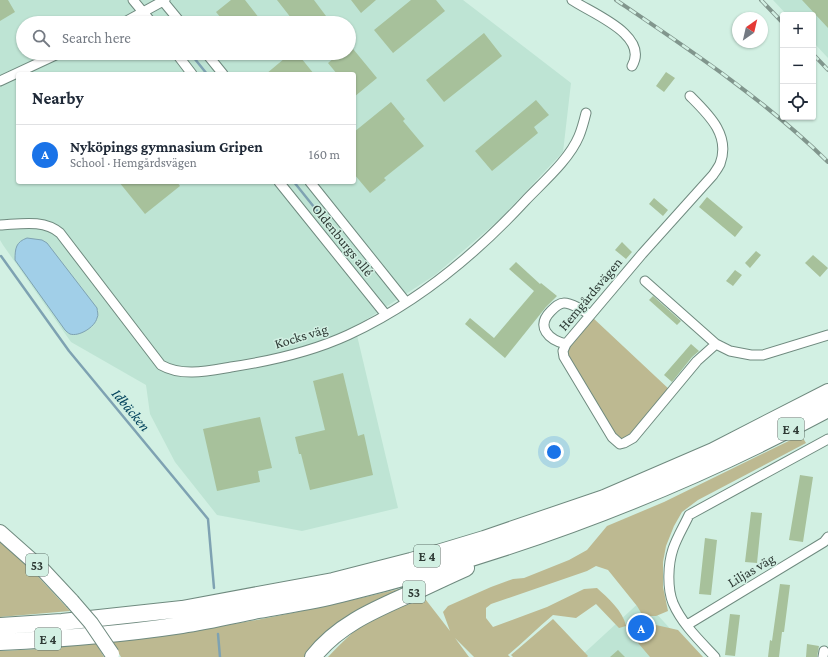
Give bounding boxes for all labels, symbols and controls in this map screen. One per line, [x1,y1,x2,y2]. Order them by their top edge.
north arrow [732,12,768,48]
map controls [780,12,816,120]
button: + [780,12,816,48]
search box [16,16,356,60]
icon: search [30,27,52,49]
text: Search here [62,30,131,46]
button: − [780,48,816,84]
button: locate [780,84,816,120]
text: Nearby [32,89,84,108]
text: Nyköpings gymnasium Gripen [70,139,263,155]
text: A [41,147,49,162]
text: 160 m [309,147,340,162]
text: School · Hemgårdsvägen [70,155,197,170]
street label: Oldenburgs allé [309,201,377,279]
street label: Hemgårdsvägen [555,254,626,334]
street label: Kocks väg [272,320,330,352]
water label: Idbäcken [109,386,154,435]
road number: E 4 [778,418,804,440]
your location [544,442,564,462]
road number: E 4 [414,545,440,567]
street label: Liljas väg [725,550,778,591]
road number: 53 [26,554,48,576]
road number: 53 [403,581,425,603]
pin: A [628,613,654,643]
road number: E 4 [35,628,61,650]

